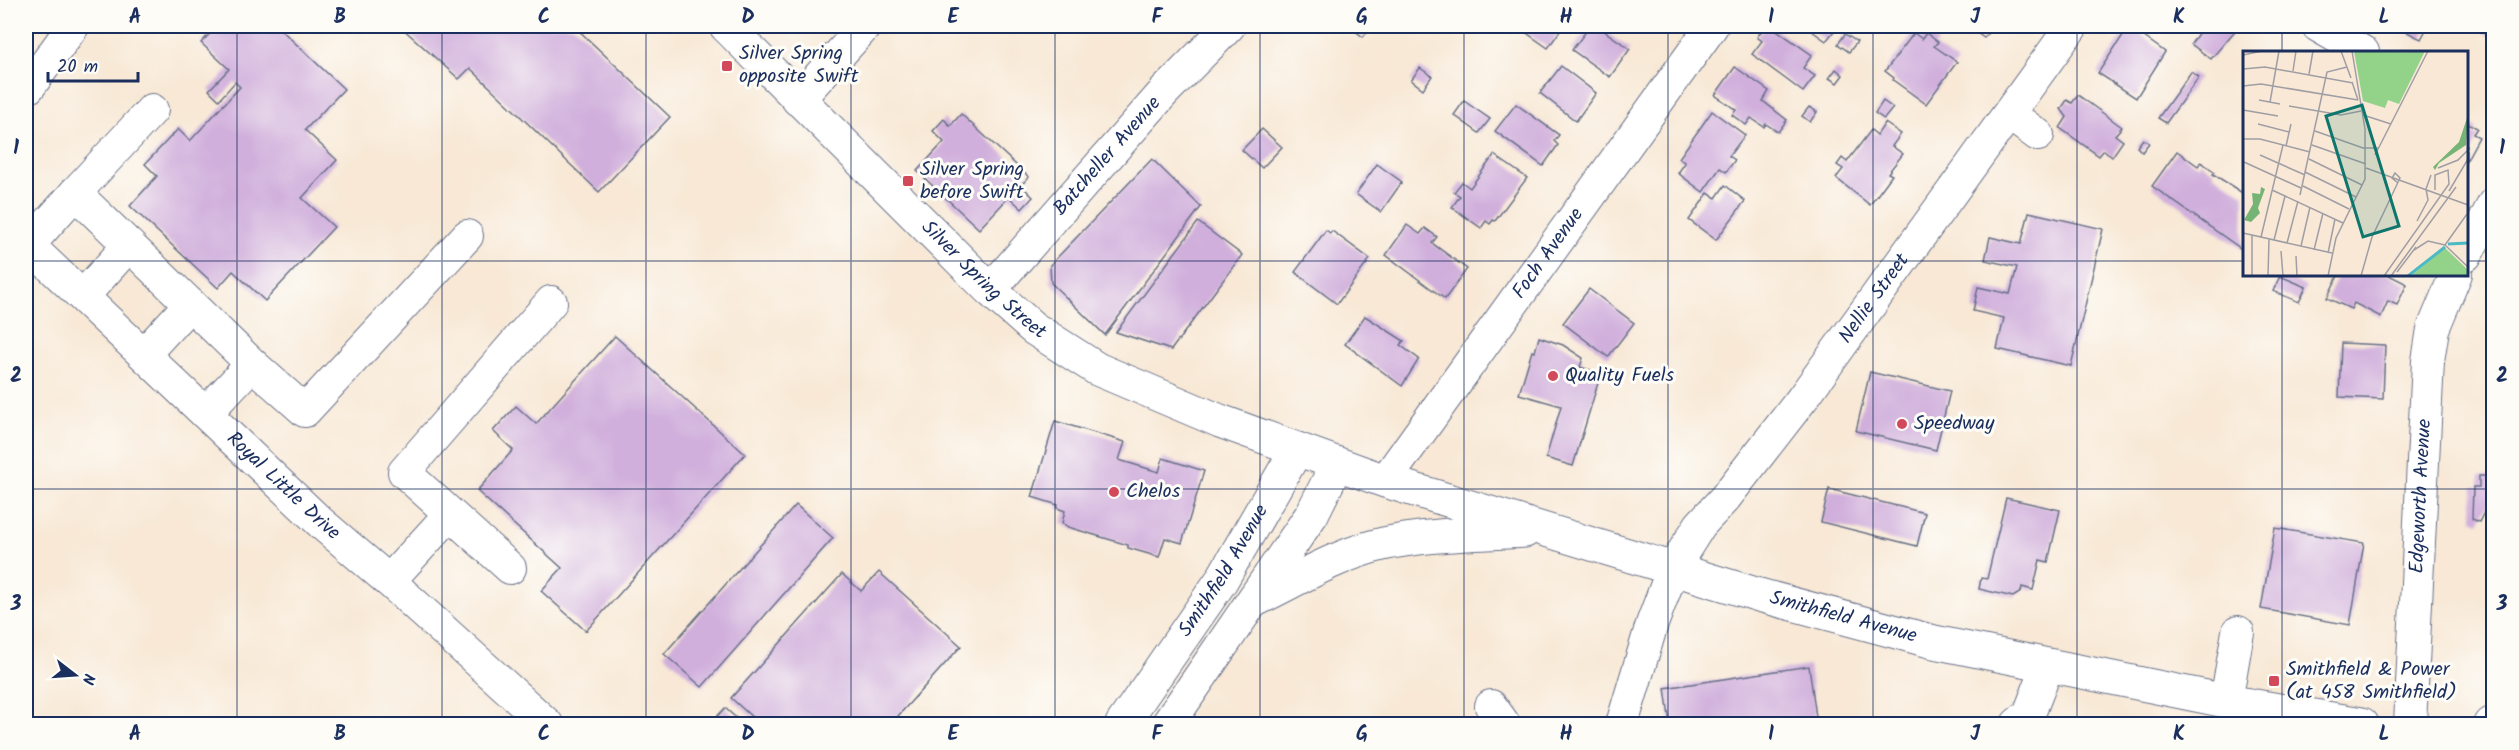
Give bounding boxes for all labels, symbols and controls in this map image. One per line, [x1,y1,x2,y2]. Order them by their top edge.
text: A [129,2,141,34]
text: B [334,2,346,34]
text: C [538,2,550,34]
text: D [741,2,755,34]
text: E [947,2,959,34]
text: F [1152,2,1164,34]
text: G [1356,2,1368,34]
text: H [1559,2,1573,34]
text: I [1768,2,1774,34]
text: J [1970,2,1981,34]
text: K [2173,2,2185,34]
text: L [2379,2,2389,34]
place label: Silver Spring opposite Swift [739,38,859,93]
scale bar [48,45,138,83]
inset map [2243,51,2468,276]
text: 20 m [57,53,98,82]
marker: Silver Spring opposite Swift [720,59,734,73]
street label: Batcheller Avenue [1046,89,1169,224]
text: 1 [13,133,19,165]
text: 1 [2499,133,2505,165]
place label: Silver Spring before Swift [920,154,1024,209]
marker: Silver Spring before Swift [901,174,915,188]
street label: Foch Avenue [1504,201,1592,306]
street label: Silver Spring Street [913,213,1053,348]
street label: Nellie Street [1831,247,1918,351]
place label: Quality Fuels [1565,360,1675,392]
text: 2 [10,361,22,393]
text: 2 [2496,361,2508,393]
marker: Quality Fuels [1546,369,1560,383]
place label: Speedway [1914,408,1995,440]
marker: Speedway [1895,417,1909,431]
street label: Edgeworth Avenue [2401,418,2441,574]
street label: Royal Little Drive [218,424,347,549]
place label: Chelos [1126,476,1181,508]
marker: Chelos [1107,485,1121,499]
street label: Smithfield Avenue [1171,499,1278,644]
street label: Smithfield Avenue [1766,583,1920,653]
text: 3 [10,589,22,621]
text: 3 [2496,589,2508,621]
north arrow [45,645,105,705]
place label: Smithfield & Power (at 458 Smithfield) [2286,654,2457,709]
text: N [74,670,101,687]
marker: Smithfield & Power (at 458 Smithfield) [2267,674,2281,688]
text: A [129,719,141,750]
text: B [334,719,346,750]
text: C [538,719,550,750]
text: D [741,719,755,750]
text: E [947,719,959,750]
text: F [1152,719,1164,750]
text: G [1356,719,1368,750]
text: H [1559,719,1573,750]
text: I [1768,719,1774,750]
text: J [1970,719,1981,750]
text: K [2173,719,2185,750]
text: L [2379,719,2389,750]

